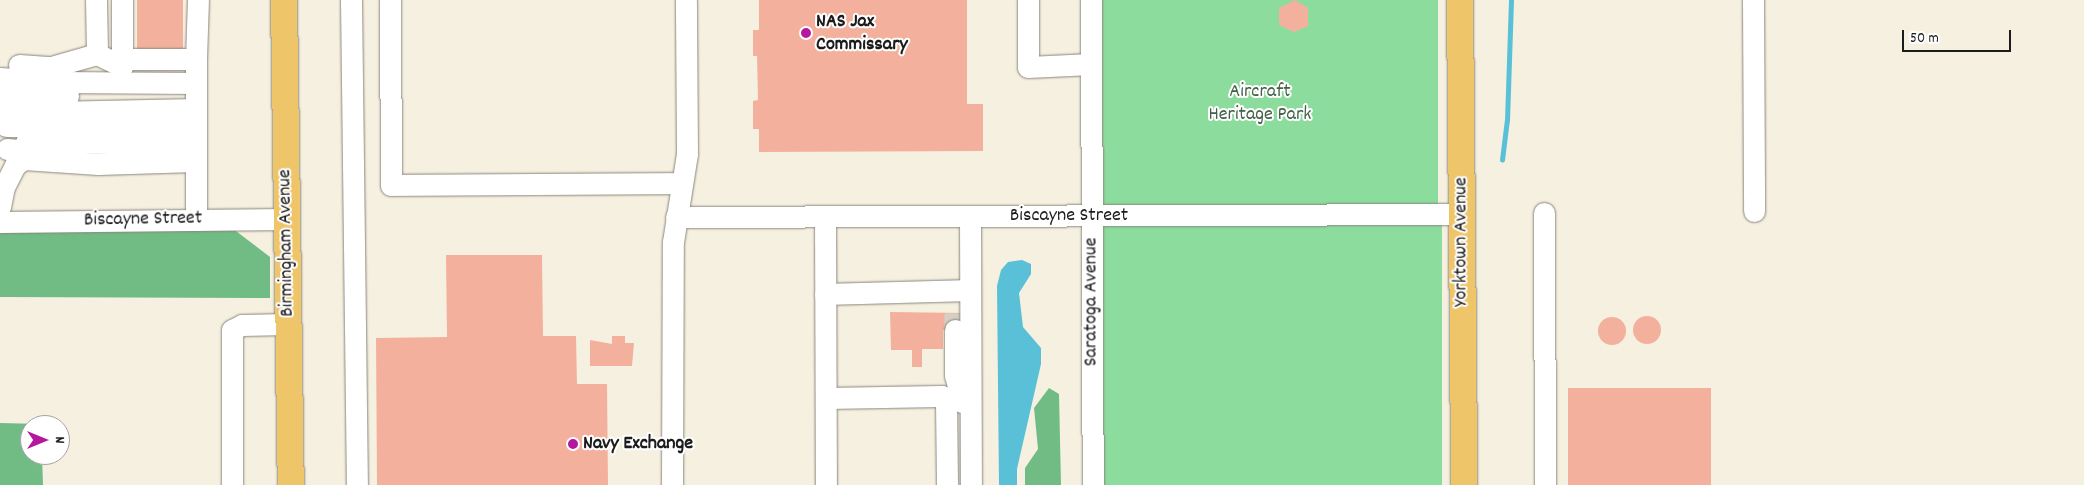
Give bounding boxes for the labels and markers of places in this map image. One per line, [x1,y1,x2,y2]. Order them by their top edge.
place label: NAS Jax Commissary [816,10,908,57]
marker: NAS Jax Commissary [800,27,812,39]
place label: Navy Exchange [583,432,693,456]
marker: Navy Exchange [567,438,579,450]

